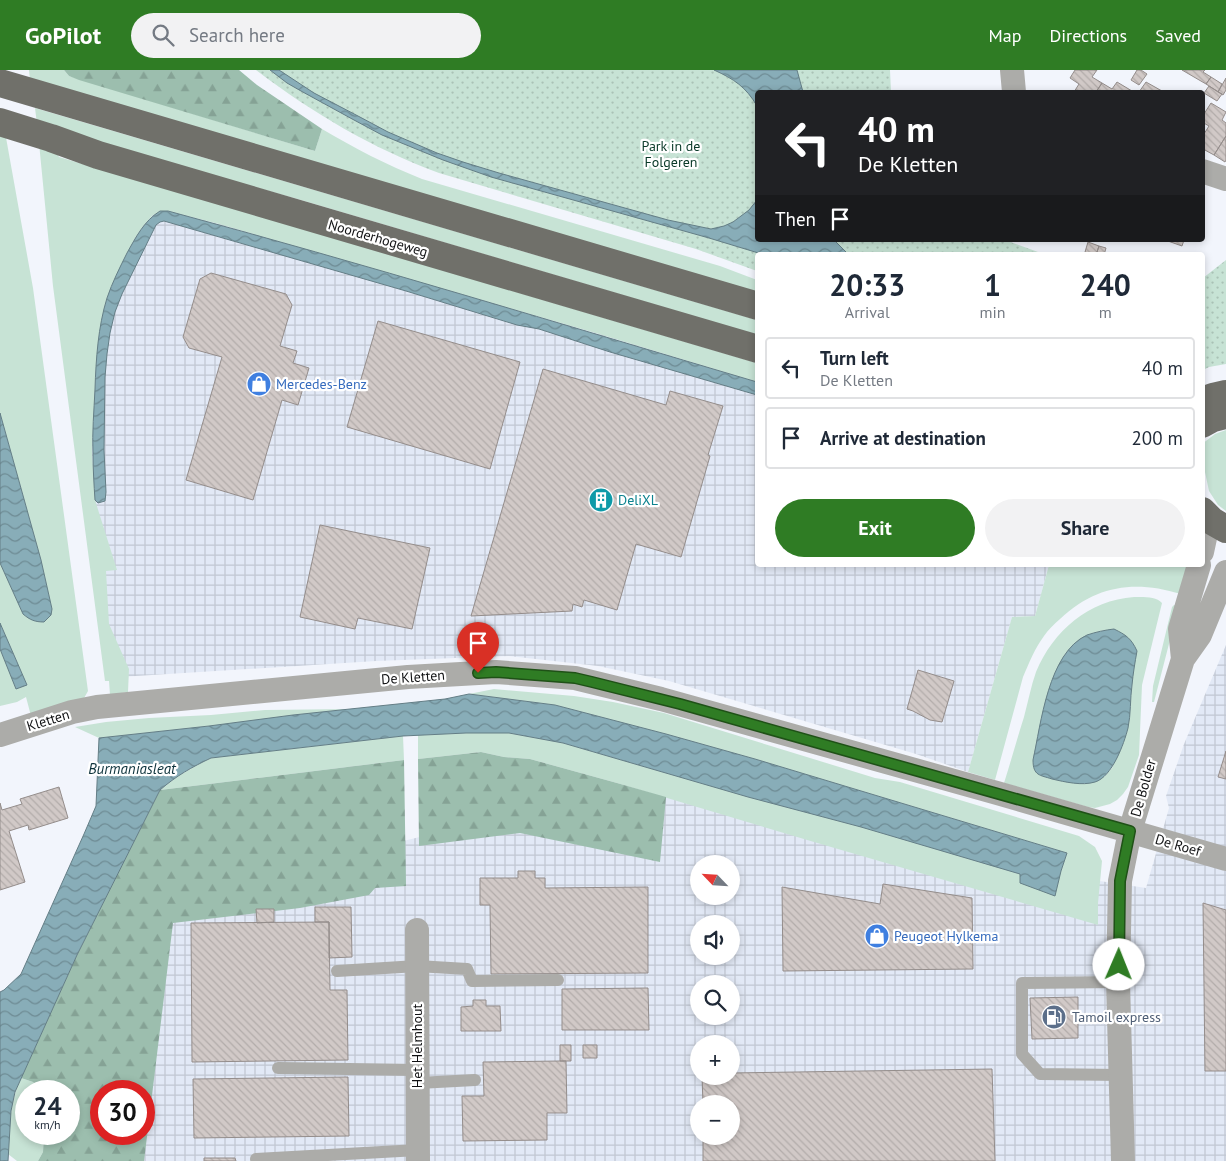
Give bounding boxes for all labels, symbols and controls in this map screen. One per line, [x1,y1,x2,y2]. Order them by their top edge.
search box [131,13,481,58]
text: GoPilot [25,20,101,51]
icon: search [149,21,177,49]
text: Search here [189,23,285,47]
text: Map [989,24,1021,47]
text: Directions [1049,24,1127,47]
text: Saved [1155,24,1201,47]
text: 40 m [858,106,935,152]
icon: left [775,110,840,175]
park label: Park in de Folgeren [642,137,700,171]
text: De Kletten [858,150,958,178]
icon: arrive [826,205,854,233]
text: Then [775,207,816,231]
street label: Noorderhogeweg [326,215,430,261]
text: 20:33 [829,265,905,304]
text: 1 [984,265,1001,304]
text: 240 [1080,265,1131,304]
text: Arrival [845,302,890,322]
text: min [980,302,1006,322]
text: m [1099,302,1112,322]
text: Turn left [820,346,889,370]
icon: left [777,354,805,382]
text: 40 m [1142,356,1183,380]
text: De Kletten [820,370,893,390]
shop icon: Mercedes-Benz [246,371,272,397]
place label: Mercedes-Benz [276,375,367,393]
icon: arrive [777,424,805,452]
text: Arrive at destination [820,426,986,450]
text: 200 m [1131,426,1183,450]
building icon: DeliXL [588,487,614,513]
place label: DeliXL [618,491,658,509]
button: Exit [775,499,975,557]
button: Share [985,499,1185,557]
pin [457,622,499,673]
icon: arrive [464,629,492,657]
street label: De Kletten [381,666,445,688]
street label: Kletten [24,705,72,735]
street label: De Bolder [1126,757,1160,819]
water label: Burmaniasleat [88,759,177,778]
street label: De Roef [1153,830,1203,860]
north arrow [690,855,740,905]
map controls [690,855,740,1145]
button: sound [690,915,740,965]
shop icon: Peugeot Hylkema [864,923,890,949]
place label: Peugeot Hylkema [894,927,998,945]
position arrow [1092,938,1144,990]
button: search [690,975,740,1025]
street label: Het Helmhout [408,1004,426,1088]
fuel station icon: Tamoil express [1041,1004,1067,1030]
place label: Tamoil express [1072,1008,1161,1026]
button: + [690,1035,740,1085]
speed limit sign: 30 [90,1080,155,1145]
text: 24 [33,1090,62,1122]
button: − [690,1095,740,1145]
text: km/h [34,1117,61,1132]

